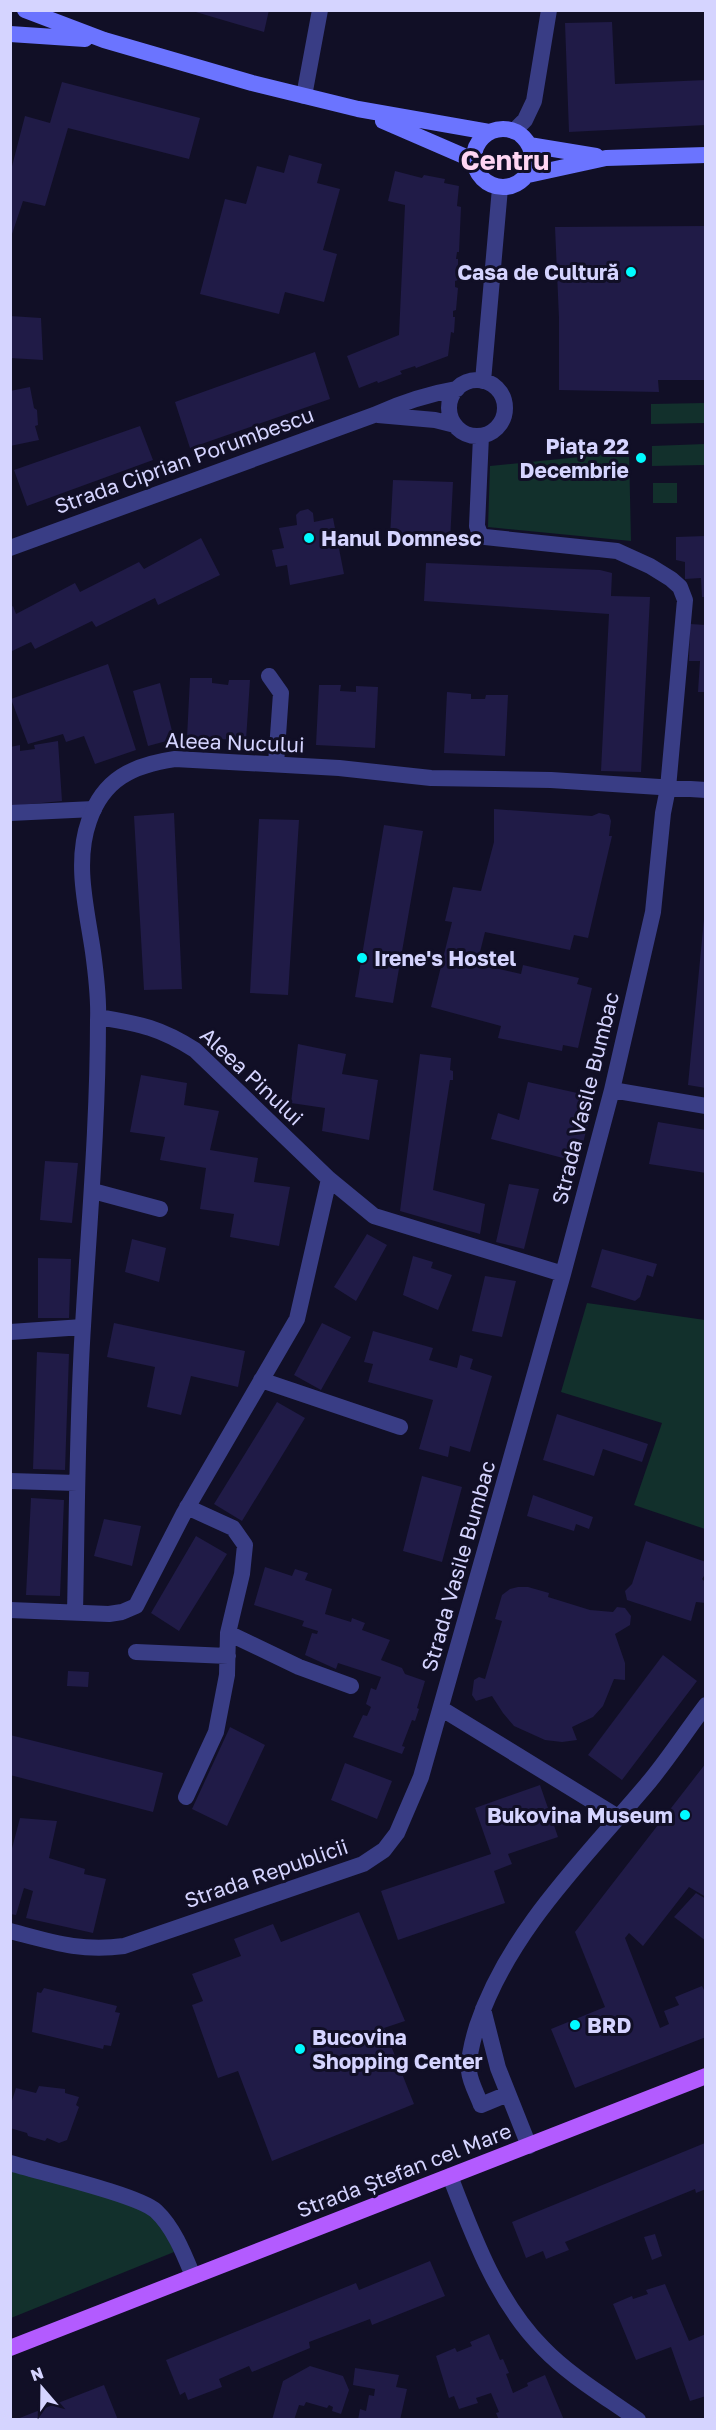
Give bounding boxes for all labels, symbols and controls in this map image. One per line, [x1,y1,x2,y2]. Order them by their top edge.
district label: Centru [461,144,549,176]
place label: Casa de Cultură [457,259,619,285]
marker: Casa de Cultură [624,265,638,279]
street label: Strada Ciprian Porumbescu [51,401,317,519]
place label: Piața 22 Decembrie [520,433,629,483]
marker: Piața 22 Decembrie [634,451,648,465]
place label: Hanul Domnesc [321,525,482,551]
marker: Hanul Domnesc [302,531,316,545]
street label: Aleea Nucului [165,727,305,757]
place label: Irene's Hostel [374,945,516,971]
marker: Irene's Hostel [355,951,369,965]
street label: Strada Vasile Bumbac [546,989,624,1207]
street label: Aleea Pinului [195,1022,309,1130]
street label: Strada Vasile Bumbac [415,1458,501,1674]
place label: Bukovina Museum [487,1802,673,1828]
marker: Bukovina Museum [678,1808,692,1822]
street label: Strada Republicii [181,1833,351,1913]
place label: BRD [587,2012,631,2038]
marker: BRD [568,2018,582,2032]
place label: Bucovina Shopping Center [312,2024,483,2074]
marker: Bucovina Shopping Center [293,2042,307,2056]
street label: Strada Ștefan cel Mare [293,2117,515,2223]
north arrow [12,2358,72,2418]
text: N [28,2362,46,2385]

